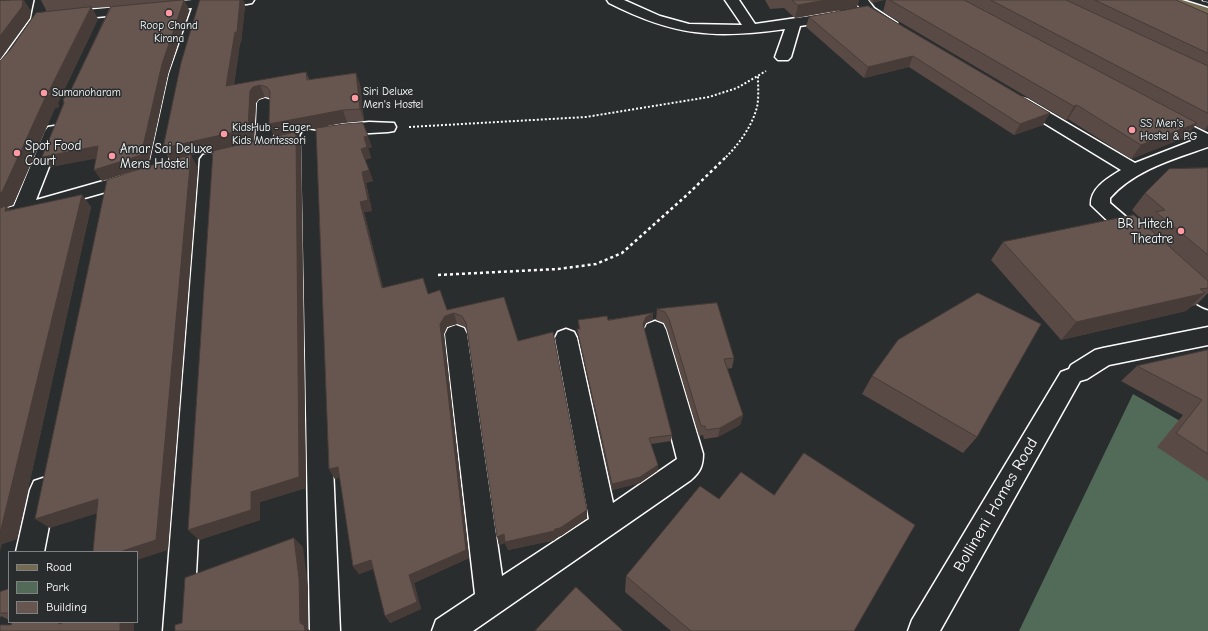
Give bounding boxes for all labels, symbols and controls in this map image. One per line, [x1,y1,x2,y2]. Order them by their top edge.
marker: Roop Chand Kirana [164,8,174,18]
place label: Roop Chand Kirana [140,19,198,45]
place label: Siri Deluxe Men's Hostel [363,85,423,111]
place label: Sumanoharam [52,86,121,100]
marker: Sumanoharam [39,88,49,98]
marker: Siri Deluxe Men's Hostel [350,93,360,103]
place label: SS Men's Hostel & PG [1140,117,1197,143]
place label: KidsHub - Eager Kids Montessori [232,121,310,147]
marker: SS Men's Hostel & PG [1127,125,1137,135]
marker: KidsHub - Eager Kids Montessori [219,129,229,139]
place label: Spot Food Court [25,138,81,169]
place label: Amar Sai Deluxe Mens Hostel [120,141,212,172]
marker: Spot Food Court [12,148,22,158]
marker: Amar Sai Deluxe Mens Hostel [107,151,117,161]
place label: BR Hitech Theatre [1117,216,1173,247]
marker: BR Hitech Theatre [1176,226,1186,236]
street label: Bollineni Homes Road [950,435,1042,575]
legend [8,551,138,623]
text: Road [46,560,72,574]
text: Park [46,580,69,594]
text: Building [46,600,87,614]

